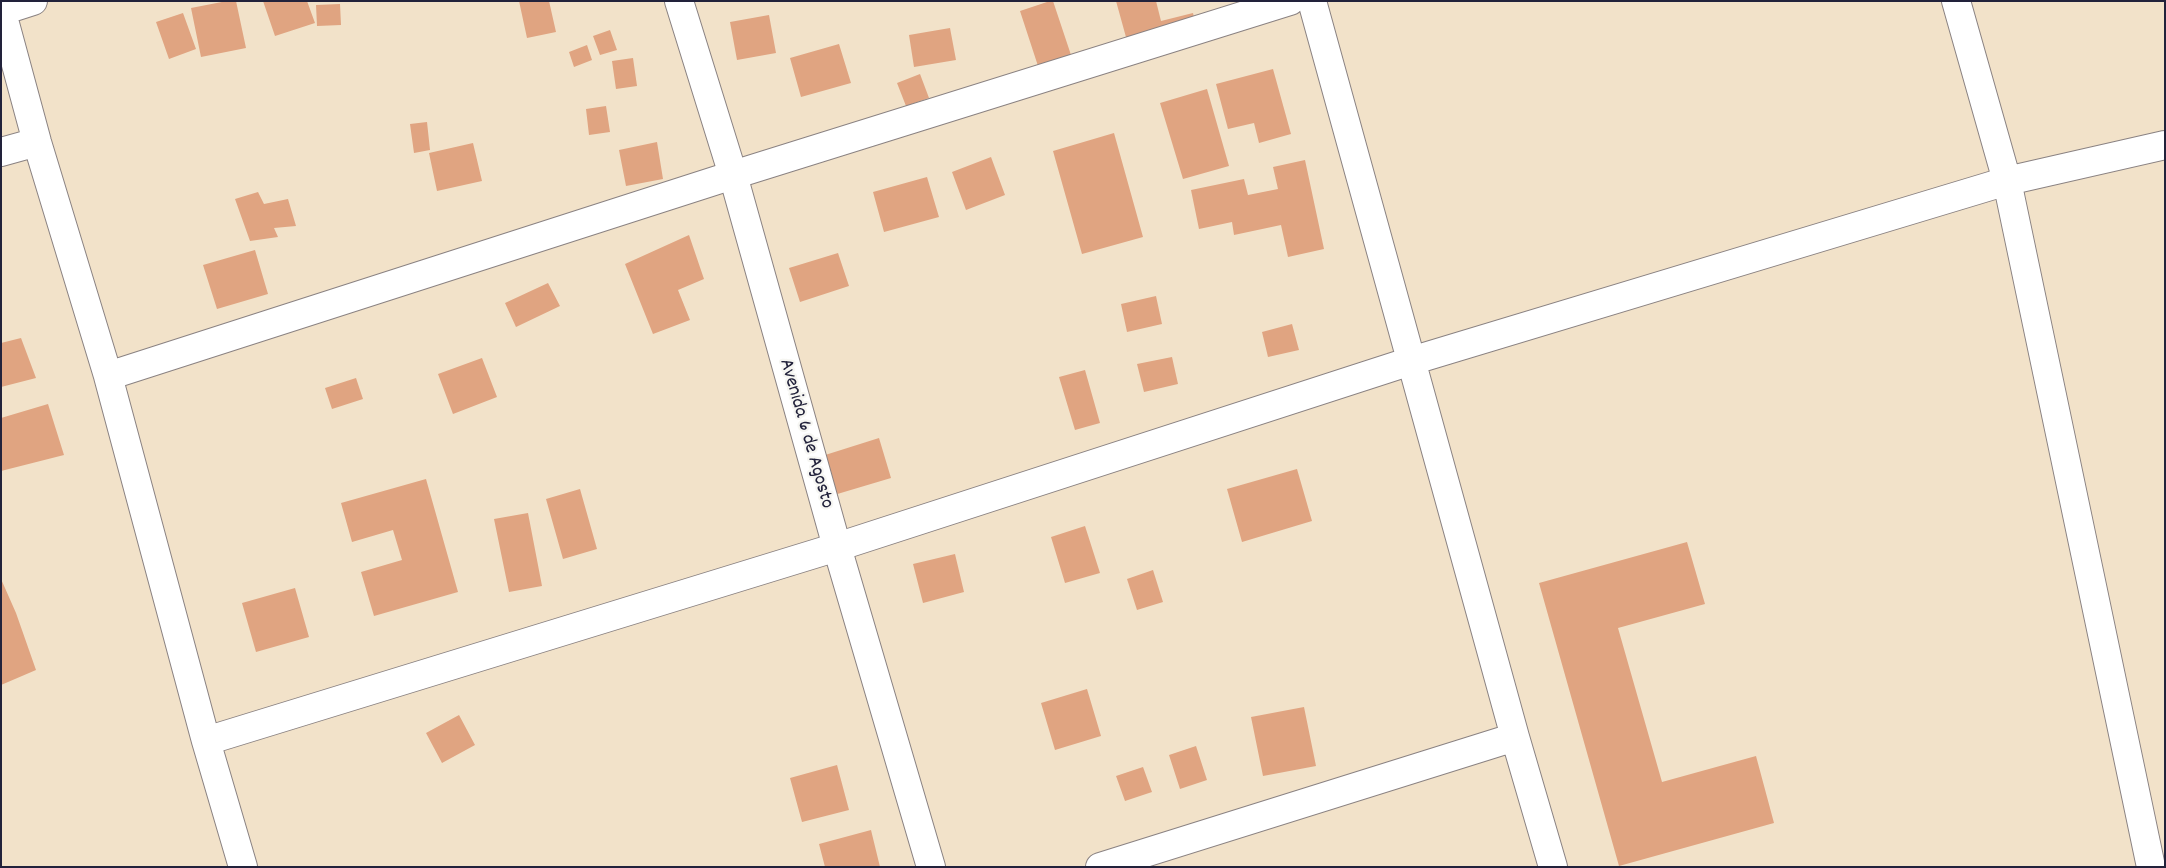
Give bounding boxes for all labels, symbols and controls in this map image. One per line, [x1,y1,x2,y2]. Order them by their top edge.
street label: Avenida 6 de Agosto [772,356,838,512]

